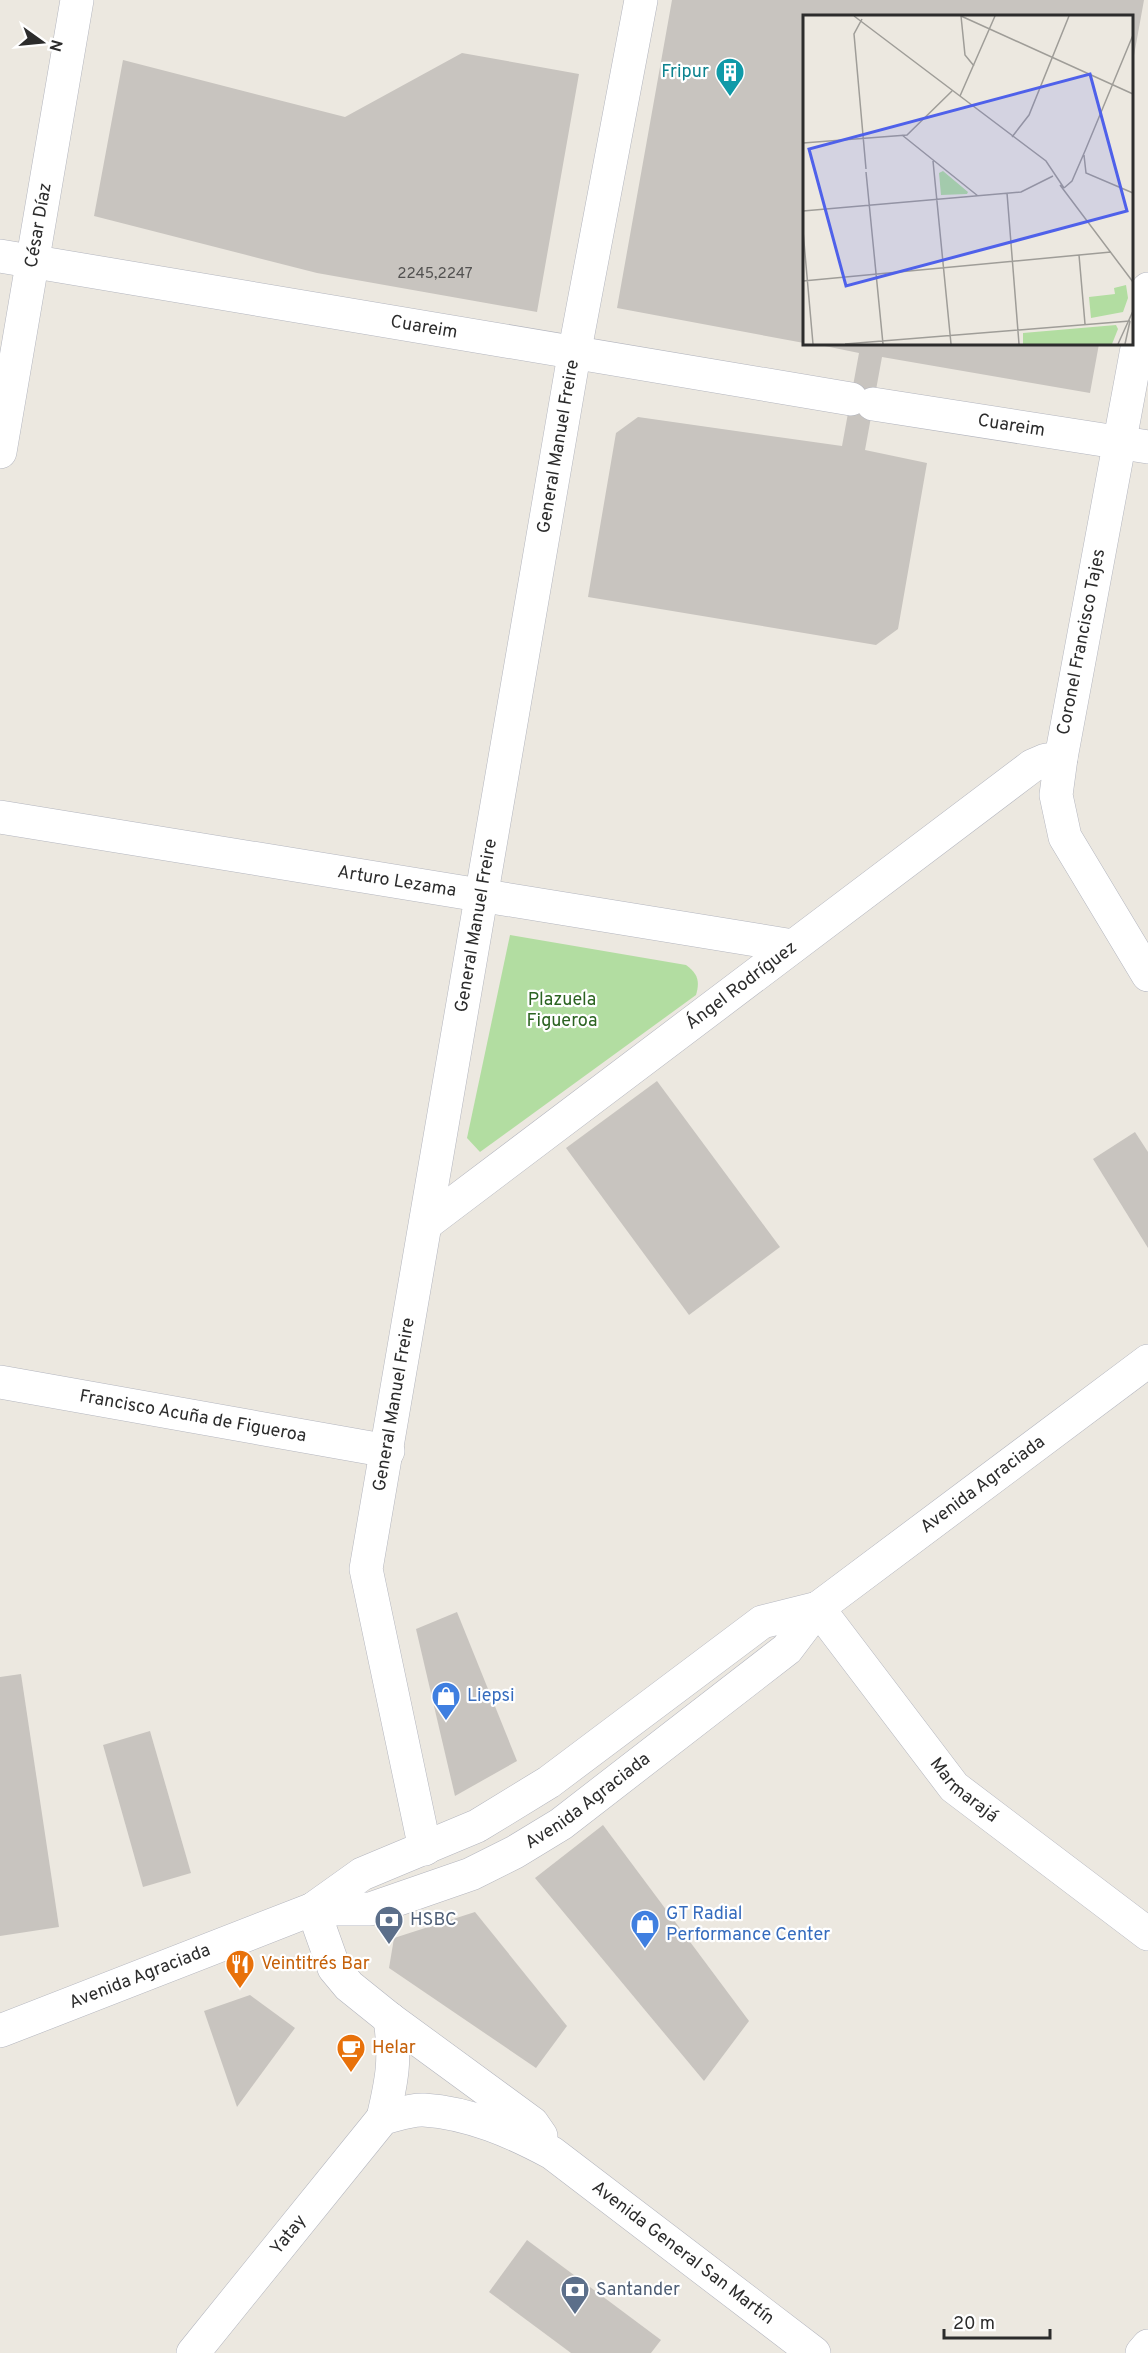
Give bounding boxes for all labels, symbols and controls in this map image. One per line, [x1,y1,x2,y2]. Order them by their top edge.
north arrow [12,12,72,72]
inset map [803,15,1133,345]
text: N [43,37,66,54]
building icon: Fripur [714,56,746,98]
place label: Fripur [661,61,709,84]
street label: César Díaz [20,181,57,270]
house number: 2245,2247 [397,265,473,284]
street label: Cuareim [389,310,459,344]
street label: General Manuel Freire [532,358,585,535]
street label: Cuareim [976,409,1047,442]
street label: Coronel Francisco Tajes [1053,547,1111,737]
street label: General Manuel Freire [450,837,502,1014]
street label: Arturo Lezama [336,861,458,903]
street label: Ángel Rodríguez [680,936,802,1035]
park label: Plazuela Figueroa [526,989,598,1033]
street label: General Manuel Freire [368,1316,420,1493]
street label: Francisco Acuña de Figueroa [78,1385,308,1448]
street label: Avenida Agraciada [916,1431,1050,1539]
shop icon: Liepsi [430,1680,462,1722]
place label: Liepsi [467,1685,515,1708]
street label: Avenida Agraciada [521,1748,655,1855]
street label: Marmarajá [924,1753,1003,1828]
place label: GT Radial Performance Center [666,1903,830,1947]
bank icon: HSBC [373,1904,405,1946]
shop icon: GT Radial Performance Center [629,1908,661,1950]
place label: HSBC [410,1909,457,1932]
street label: Avenida Agraciada [66,1939,214,2014]
restaurant icon: Veintitrés Bar [224,1948,256,1990]
place label: Veintitrés Bar [261,1953,370,1976]
cafe icon: Helar [335,2032,367,2074]
place label: Helar [372,2037,416,2060]
street label: Avenida General San Martín [587,2176,779,2330]
street label: Yatay [265,2210,312,2260]
bank icon: Santander [559,2274,591,2316]
place label: Santander [596,2279,680,2302]
scale bar [944,2302,1050,2340]
text: 20 m [953,2313,995,2336]

